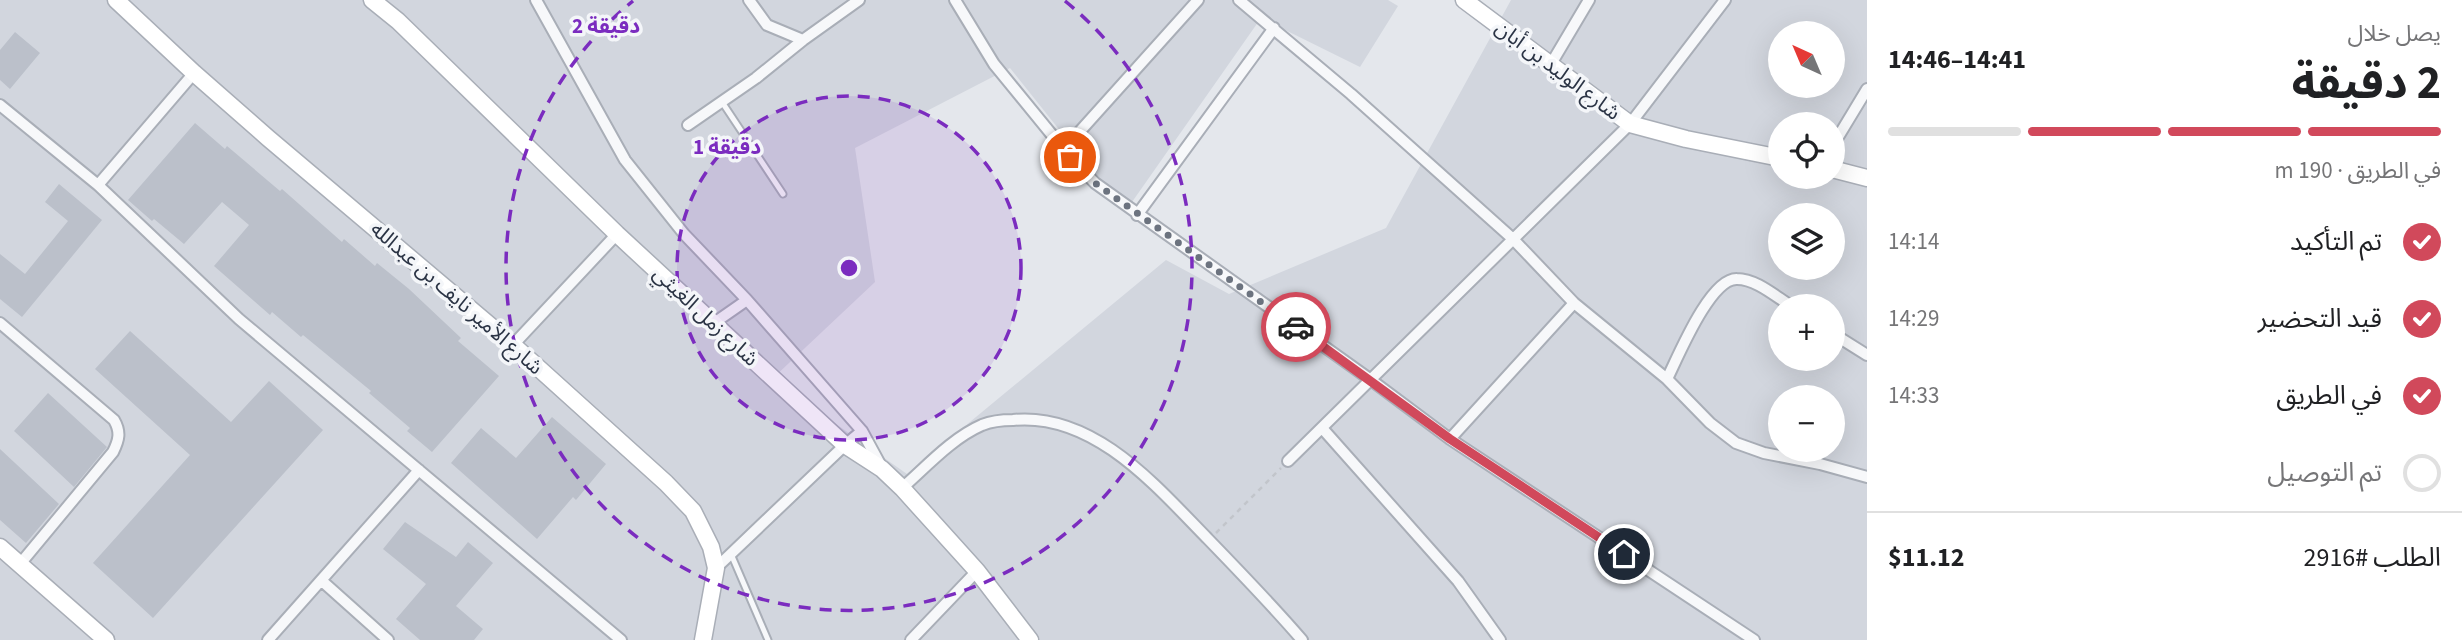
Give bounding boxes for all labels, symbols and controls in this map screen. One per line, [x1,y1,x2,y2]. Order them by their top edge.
text: 2 دقيقة [572,11,640,41]
street label: شارع الوليد بن أبان [1489,13,1627,127]
text: يصل خلال [2348,17,2441,50]
north arrow [1768,21,1844,98]
map controls [1768,21,1845,462]
text: 14:41–14:46 [1888,41,2026,78]
text: 2 دقيقة [2292,51,2441,116]
button: locate [1768,112,1845,189]
pin [1040,127,1100,187]
text: 1 دقيقة [693,132,761,162]
icon: bag [1051,138,1089,176]
text: في الطريق · 190 m [2275,154,2441,187]
button: layers [1768,203,1845,280]
street label: شارع الأمير نايف بن عبدالله [364,214,550,382]
text: تم التأكيد [2290,223,2382,260]
icon: check [2403,223,2441,261]
text: 14:14 [1888,225,1939,258]
centre of rings [837,256,861,280]
street label: شارع زمل الغيثي [646,259,766,374]
courier [1261,292,1331,362]
button: + [1768,294,1845,371]
text: قيد التحضير [2258,300,2382,337]
icon: check [2403,300,2441,338]
text: 14:29 [1888,302,1939,335]
icon: car [1277,308,1315,346]
text: في الطريق [2276,377,2382,414]
icon: check [2403,377,2441,415]
text: 14:33 [1888,379,1939,412]
button: − [1768,385,1845,462]
text: تم التوصيل [2267,454,2382,491]
pin [1594,524,1654,584]
icon: home [1605,535,1643,573]
text: $11.12 [1888,539,1964,576]
text: الطلب #2916 [2304,539,2441,576]

